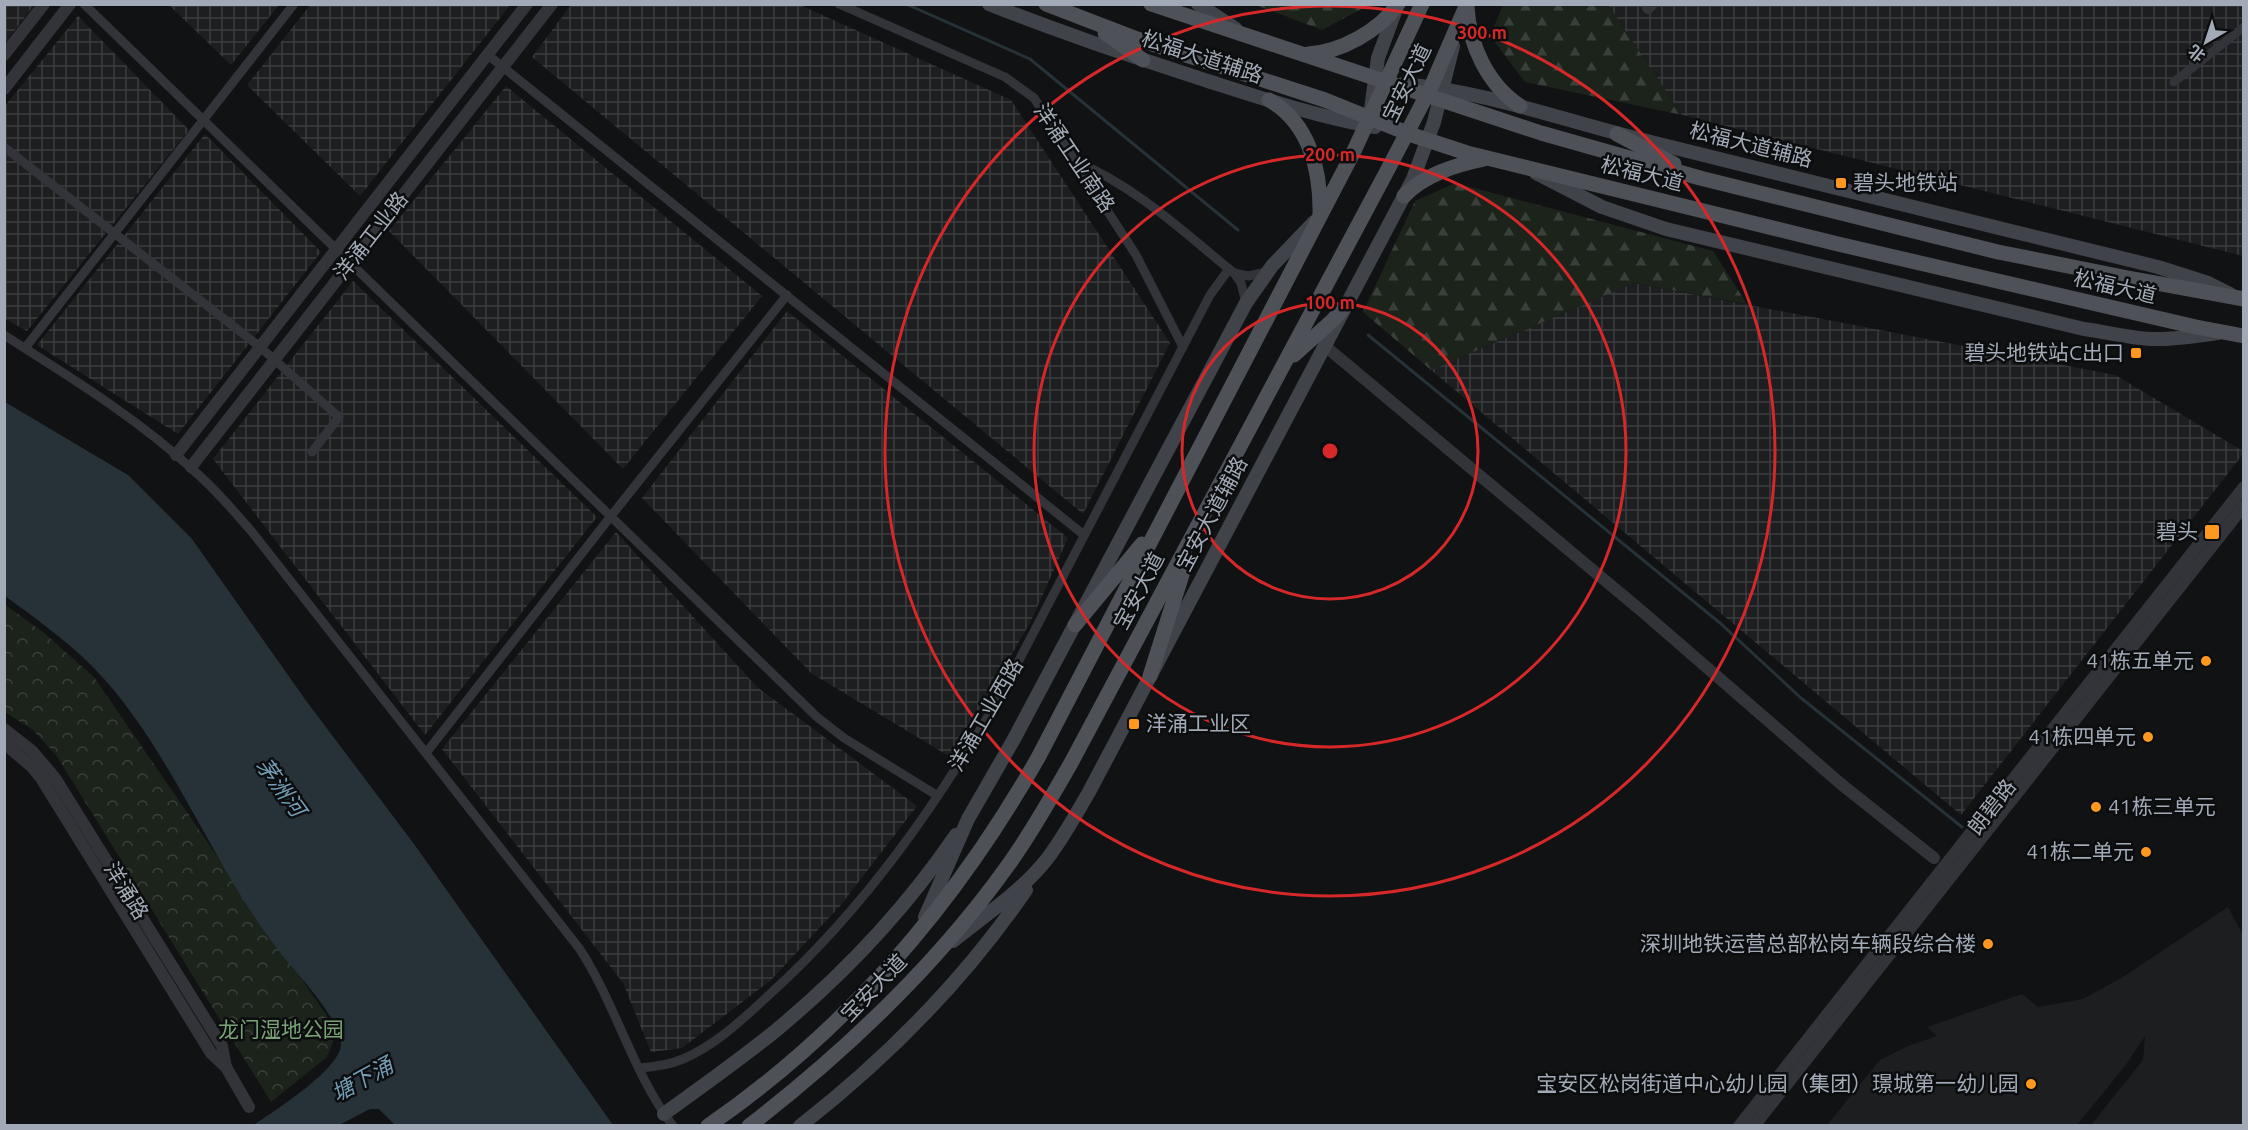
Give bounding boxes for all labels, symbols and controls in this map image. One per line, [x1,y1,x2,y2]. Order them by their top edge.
north arrow [2176,12,2236,72]
text: 300 m [1457,22,1507,42]
street label: 松福大道辅路 [1139,25,1266,87]
street label: 宝安大道 [1377,40,1435,126]
text: 北 [2185,42,2208,66]
street label: 洋涌工业南路 [1030,99,1120,216]
street label: 松福大道辅路 [1687,117,1815,171]
text: 200 m [1305,144,1355,164]
street label: 松福大道 [1599,151,1686,195]
place label: 碧头地铁站 [1853,170,1958,194]
marker: 碧头地铁站 [1834,176,1848,190]
street label: 洋涌工业路 [328,187,412,284]
street label: 松福大道 [2072,265,2159,307]
text: 100 m [1305,292,1355,312]
place label: 碧头地铁站C出口 [1964,340,2124,364]
marker: 碧头地铁站C出口 [2129,346,2143,360]
centre of rings [1320,441,1340,461]
street label: 宝安大道辅路 [1171,452,1251,575]
place label: 碧头 [2156,519,2198,543]
marker: 碧头 [2203,523,2221,541]
street label: 宝安大道 [1108,548,1168,633]
place label: 41栋五单元 [2086,648,2194,672]
street label: 洋涌工业西路 [943,654,1027,775]
marker: 41栋五单元 [2199,654,2213,668]
place label: 洋涌工业区 [1146,711,1251,735]
marker: 洋涌工业区 [1127,717,1141,731]
place label: 41栋四单元 [2028,724,2136,748]
marker: 41栋四单元 [2141,730,2155,744]
water label: 茅洲河 [252,753,313,824]
street label: 朗碧路 [1962,774,2020,839]
place label: 41栋三单元 [2108,794,2216,818]
marker: 41栋三单元 [2089,800,2103,814]
place label: 41栋二单元 [2026,839,2134,863]
marker: 41栋二单元 [2139,845,2153,859]
street label: 洋涌路 [100,857,154,924]
place label: 深圳地铁运营总部松岗车辆段综合楼 [1640,931,1976,955]
marker: 深圳地铁运营总部松岗车辆段综合楼 [1981,937,1995,951]
street label: 宝安大道 [835,949,911,1026]
park label: 龙门湿地公园 [218,1017,344,1041]
water label: 塘下涌 [327,1050,399,1105]
place label: 宝安区松岗街道中心幼儿园（集团）璟城第一幼儿园 [1536,1071,2019,1095]
marker: 宝安区松岗街道中心幼儿园（集团）璟城第一幼儿园 [2024,1077,2038,1091]

